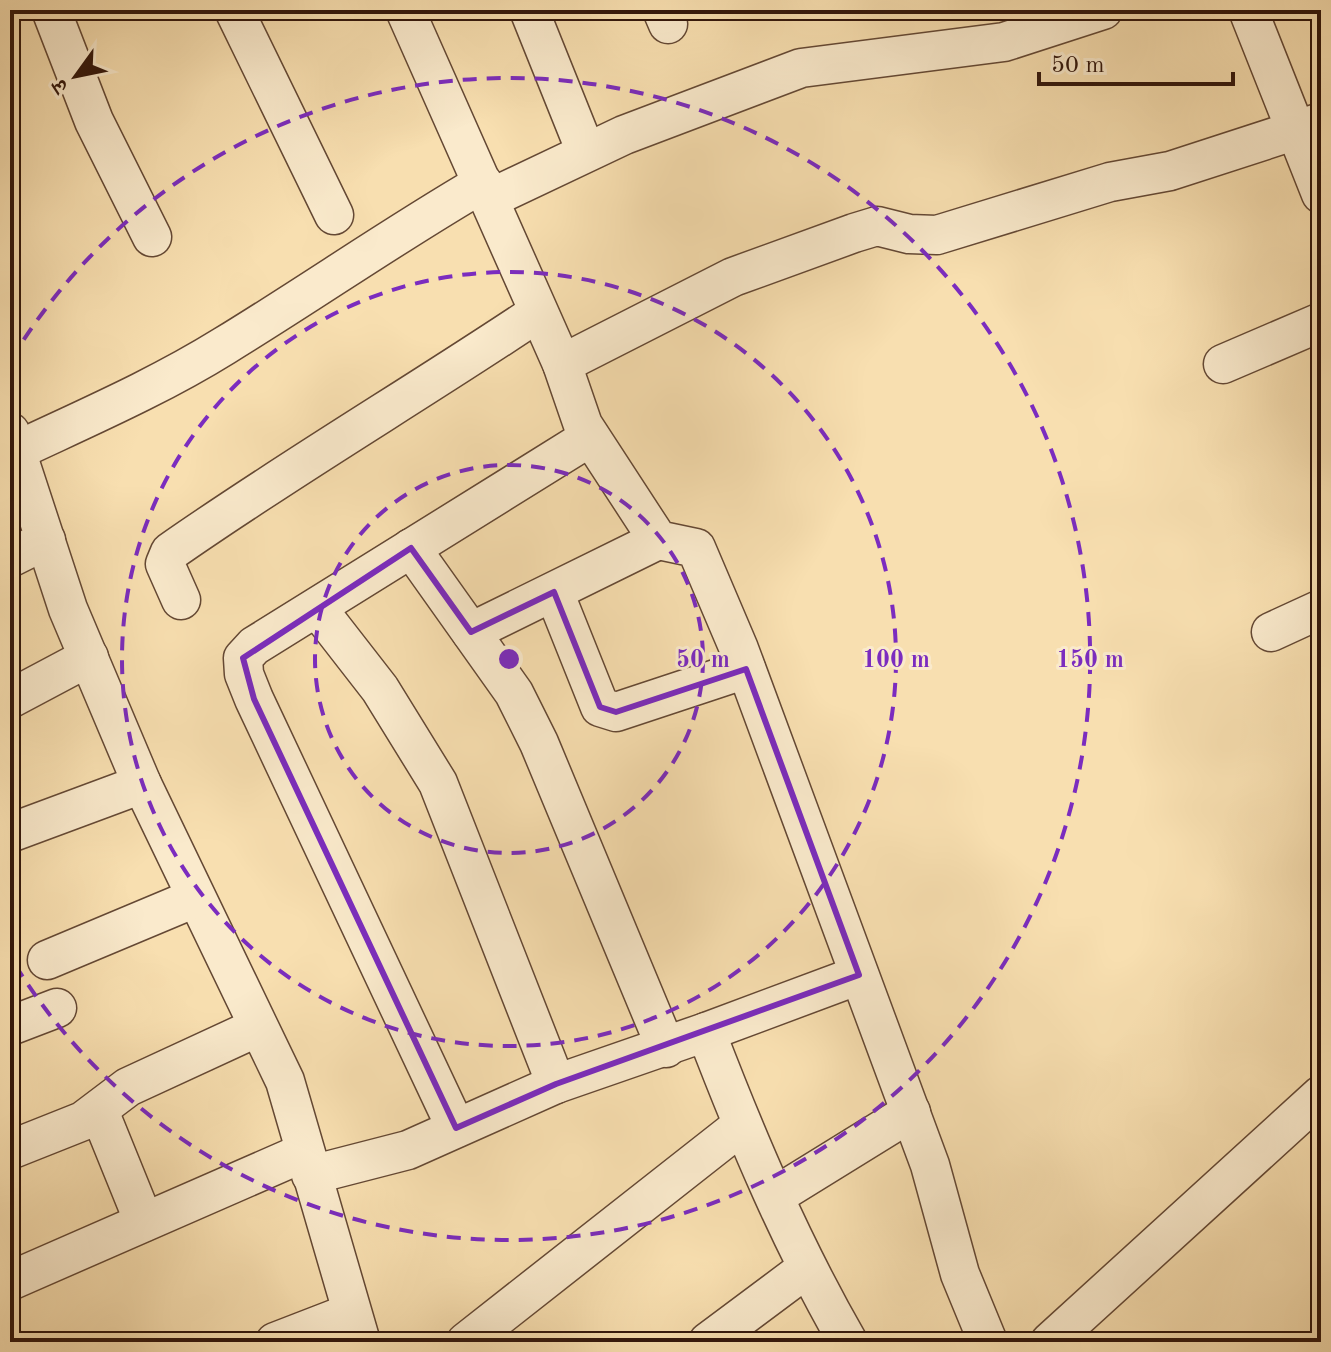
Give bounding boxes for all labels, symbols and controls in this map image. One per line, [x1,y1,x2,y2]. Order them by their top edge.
north arrow [36,36,116,116]
scale bar [1039,36,1233,86]
text: 50 m [1051,54,1105,78]
text: उ [48,74,74,98]
centre of rings [495,645,523,673]
text: 50 m [676,648,730,673]
text: 150 m [1056,648,1124,673]
text: 100 m [862,649,930,673]

